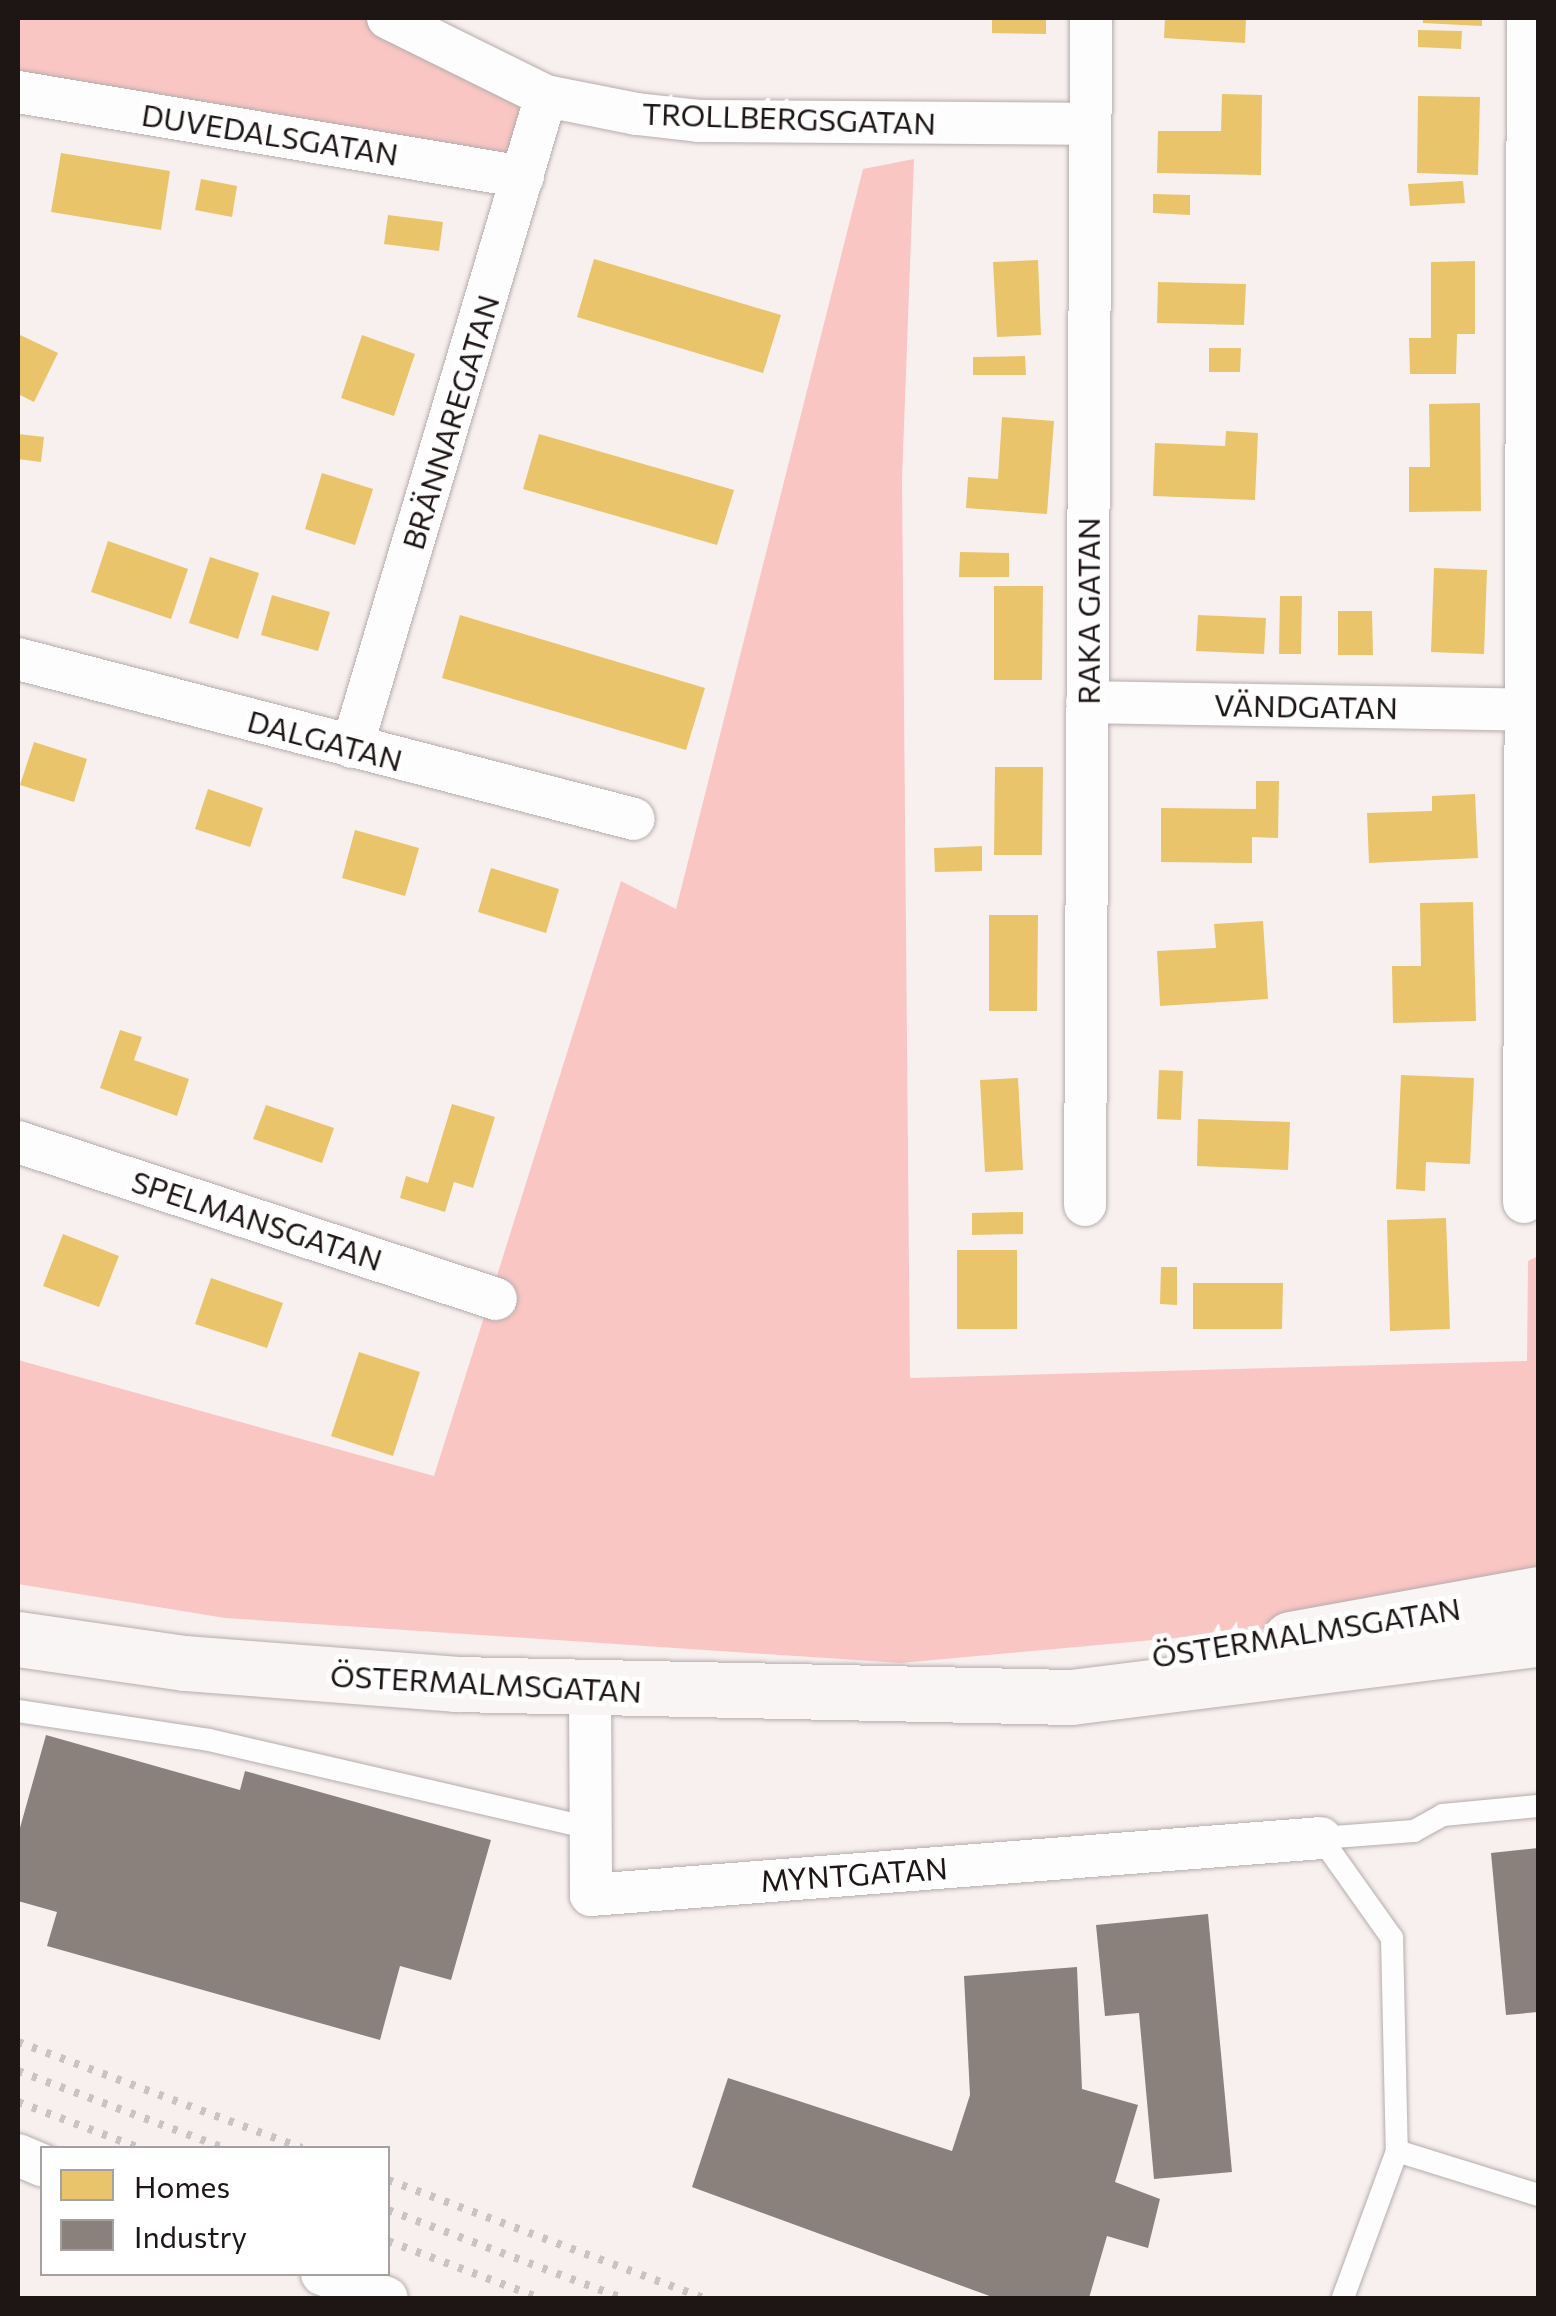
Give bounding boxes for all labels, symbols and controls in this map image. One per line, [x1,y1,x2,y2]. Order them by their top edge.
street label: TROLLBERGSGATAN [641,95,937,141]
street label: DUVEDALSGATAN [139,96,401,172]
street label: BRÄNNAREGATAN [394,290,506,554]
street label: RAKA GATAN [1070,517,1106,705]
street label: VÄNDGATAN [1214,686,1398,726]
street label: DALGATAN [244,702,406,778]
street label: SPELMANSGATAN [127,1163,387,1277]
street label: ÖSTERMALMSGATAN [1149,1590,1463,1674]
street label: ÖSTERMALMSGATAN [329,1657,643,1709]
street label: MYNTGATAN [759,1850,949,1898]
legend [40,2146,390,2276]
text: Homes [134,2167,230,2204]
text: Industry [134,2217,247,2254]

